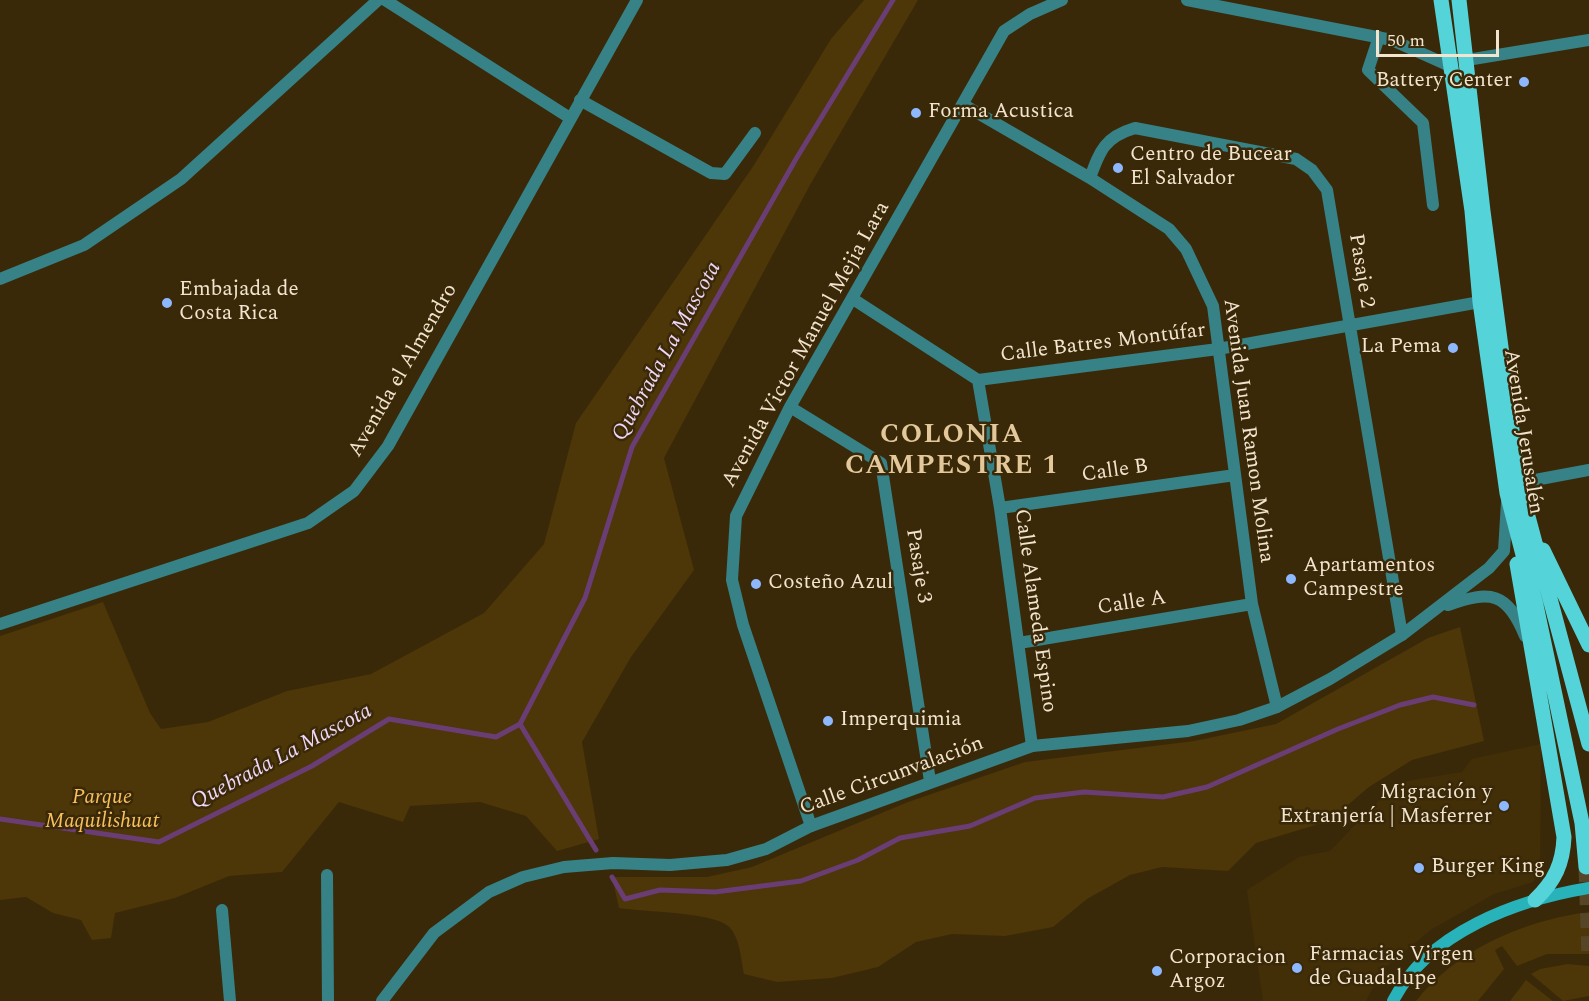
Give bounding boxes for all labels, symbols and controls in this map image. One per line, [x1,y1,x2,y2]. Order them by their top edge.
scale bar [1379,18,1502,56]
text: 50 m [1387,27,1425,54]
place label: Battery Center [1376,69,1512,95]
marker: Battery Center [1517,75,1531,89]
place label: Forma Acustica [928,100,1074,126]
marker: Forma Acustica [909,106,923,120]
place label: Centro de Bucear El Salvador [1130,143,1292,193]
marker: Centro de Bucear El Salvador [1111,161,1125,175]
street label: Avenida Victor Manuel Mejia Lara [718,198,896,492]
street label: Pasaje 2 [1342,232,1378,310]
water label: Quebrada La Mascota [608,258,728,446]
place label: Embajada de Costa Rica [179,278,299,328]
street label: Avenida el Almendro [344,280,464,462]
marker: Embajada de Costa Rica [160,296,174,310]
street label: Avenida Juan Ramon Molina [1216,297,1278,565]
street label: Calle Batres Montúfar [999,319,1207,369]
place label: La Pema [1361,335,1441,361]
marker: La Pema [1446,341,1460,355]
street label: Avenida Jerusalén [1496,348,1548,516]
district label: COLONIA CAMPESTRE 1 [845,421,1059,484]
street label: Calle B [1080,455,1150,489]
street label: Calle Alameda Espino [1007,508,1061,714]
street label: Pasaje 3 [899,527,935,605]
place label: Apartamentos Campestre [1303,554,1435,604]
place label: Costeño Azul [768,571,893,597]
marker: Apartamentos Campestre [1284,572,1298,586]
marker: Costeño Azul [749,577,763,591]
street label: Calle A [1096,586,1168,622]
water label: Quebrada La Mascota [187,699,377,817]
place label: Imperquimia [840,708,962,734]
marker: Imperquimia [821,714,835,728]
street label: Calle Circunvalación [797,732,987,822]
place label: Migración y Extranjería | Masferrer [1280,781,1492,831]
park label: Parque Maquilishuat [45,786,159,836]
marker: Migración y Extranjería | Masferrer [1497,799,1511,813]
place label: Burger King [1431,855,1545,881]
marker: Burger King [1412,861,1426,875]
place label: Farmacias Virgen de Guadalupe [1309,943,1474,993]
place label: Corporacion Argoz [1169,946,1286,996]
marker: Farmacias Virgen de Guadalupe [1290,961,1304,975]
marker: Corporacion Argoz [1150,964,1164,978]

